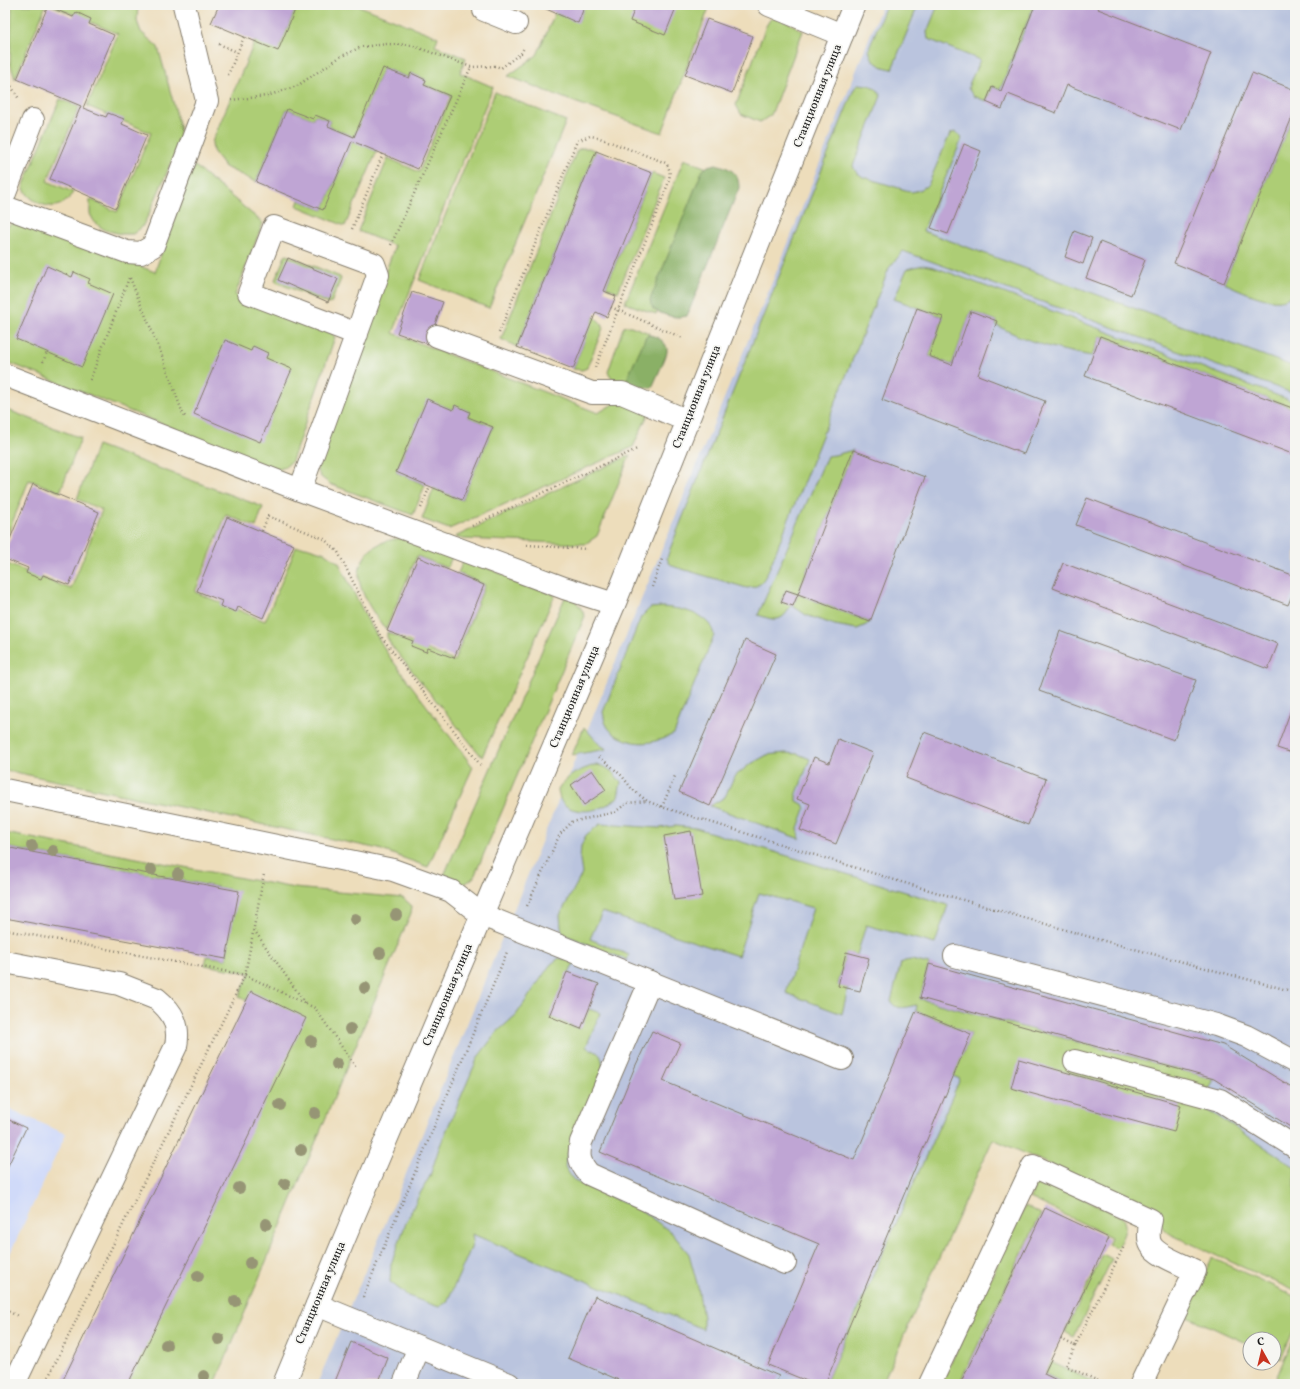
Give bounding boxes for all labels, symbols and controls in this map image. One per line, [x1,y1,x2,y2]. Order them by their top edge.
street label: Станционная улица [790,42,846,150]
street label: Станционная улица [669,343,725,451]
street label: Станционная улица [546,643,604,751]
street label: Станционная улица [419,941,477,1049]
street label: Станционная улица [292,1239,350,1347]
north arrow [1242,1331,1282,1371]
text: С [1256,1335,1265,1351]

